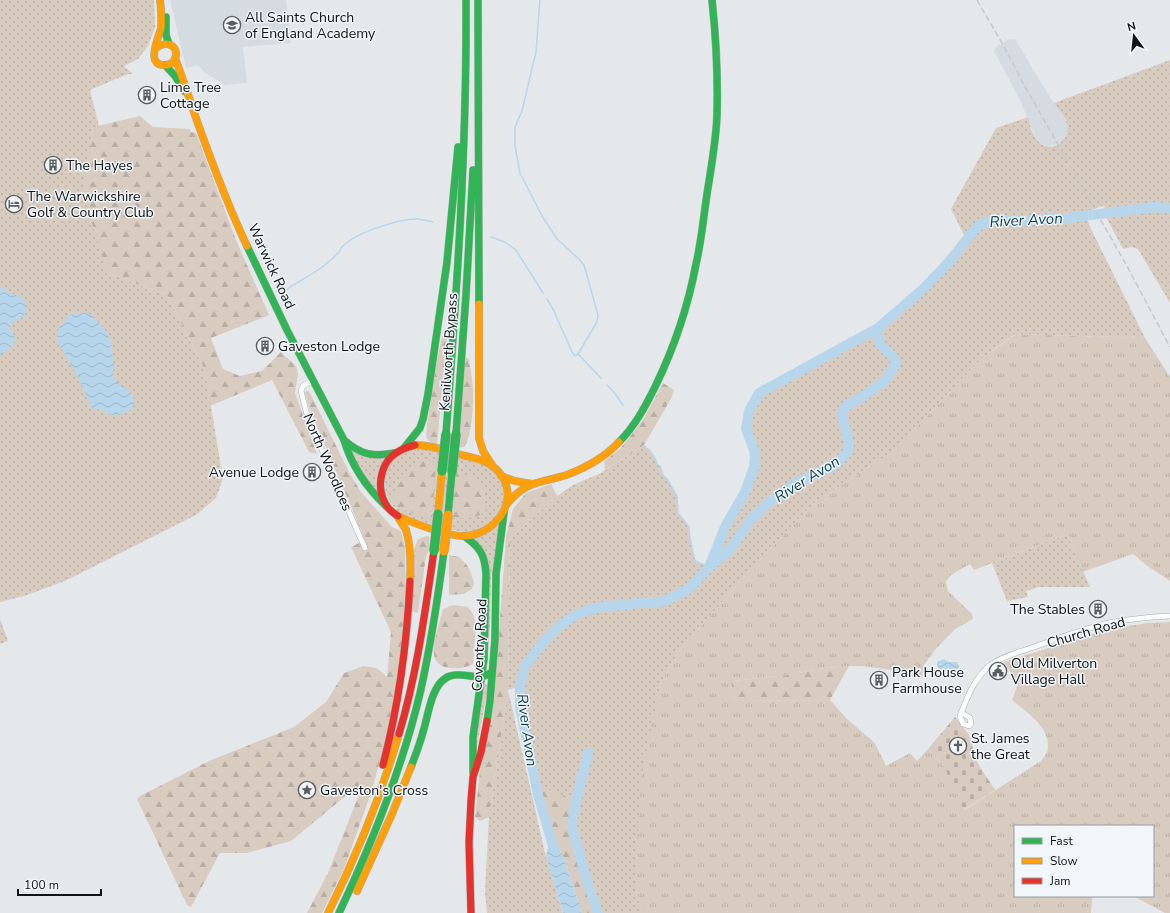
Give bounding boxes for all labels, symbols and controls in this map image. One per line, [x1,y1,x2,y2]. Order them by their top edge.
place label: All Saints Church of England Academy [245,8,376,43]
school or university icon: All Saints Church of England Academy [222,15,242,35]
north arrow [1114,16,1154,56]
text: N [1126,19,1137,35]
place label: Lime Tree Cottage [160,78,221,113]
building icon: Lime Tree Cottage [137,85,157,105]
building icon: The Hayes [43,155,63,175]
place label: The Hayes [66,156,133,175]
place label: The Warwickshire Golf & Country Club [27,187,154,222]
hotel icon: The Warwickshire Golf & Country Club [4,194,24,214]
water label: River Avon [989,208,1063,232]
street label: Warwick Road [243,220,300,312]
street label: Kenilworth Bypass [435,292,462,412]
building icon: Gaveston Lodge [255,336,275,356]
place label: Gaveston Lodge [278,337,380,356]
street label: North Woodloes [298,410,357,514]
water label: River Avon [771,451,843,507]
building icon: Avenue Lodge [302,462,322,482]
place label: Avenue Lodge [209,463,299,482]
street label: Coventry Road [468,598,491,692]
building icon: The Stables [1088,599,1108,619]
place label: The Stables [1010,600,1085,619]
street label: Church Road [1045,612,1128,653]
place label: Old Milverton Village Hall [1010,654,1097,689]
public building icon: Old Milverton Village Hall [988,661,1008,681]
place label: Park House Farmhouse [892,663,964,698]
building icon: Park House Farmhouse [869,670,889,690]
water label: River Avon [512,692,542,768]
place label: St. James the Great [971,729,1030,764]
church icon: St. James the Great [948,736,968,756]
place icon: Gaveston's Cross [297,780,317,800]
place label: Gaveston's Cross [320,781,429,800]
legend [1014,825,1154,897]
text: Fast [1050,833,1073,849]
text: Slow [1050,853,1078,869]
scale bar [18,871,101,897]
text: Jam [1049,873,1071,889]
text: 100 m [24,877,59,893]

